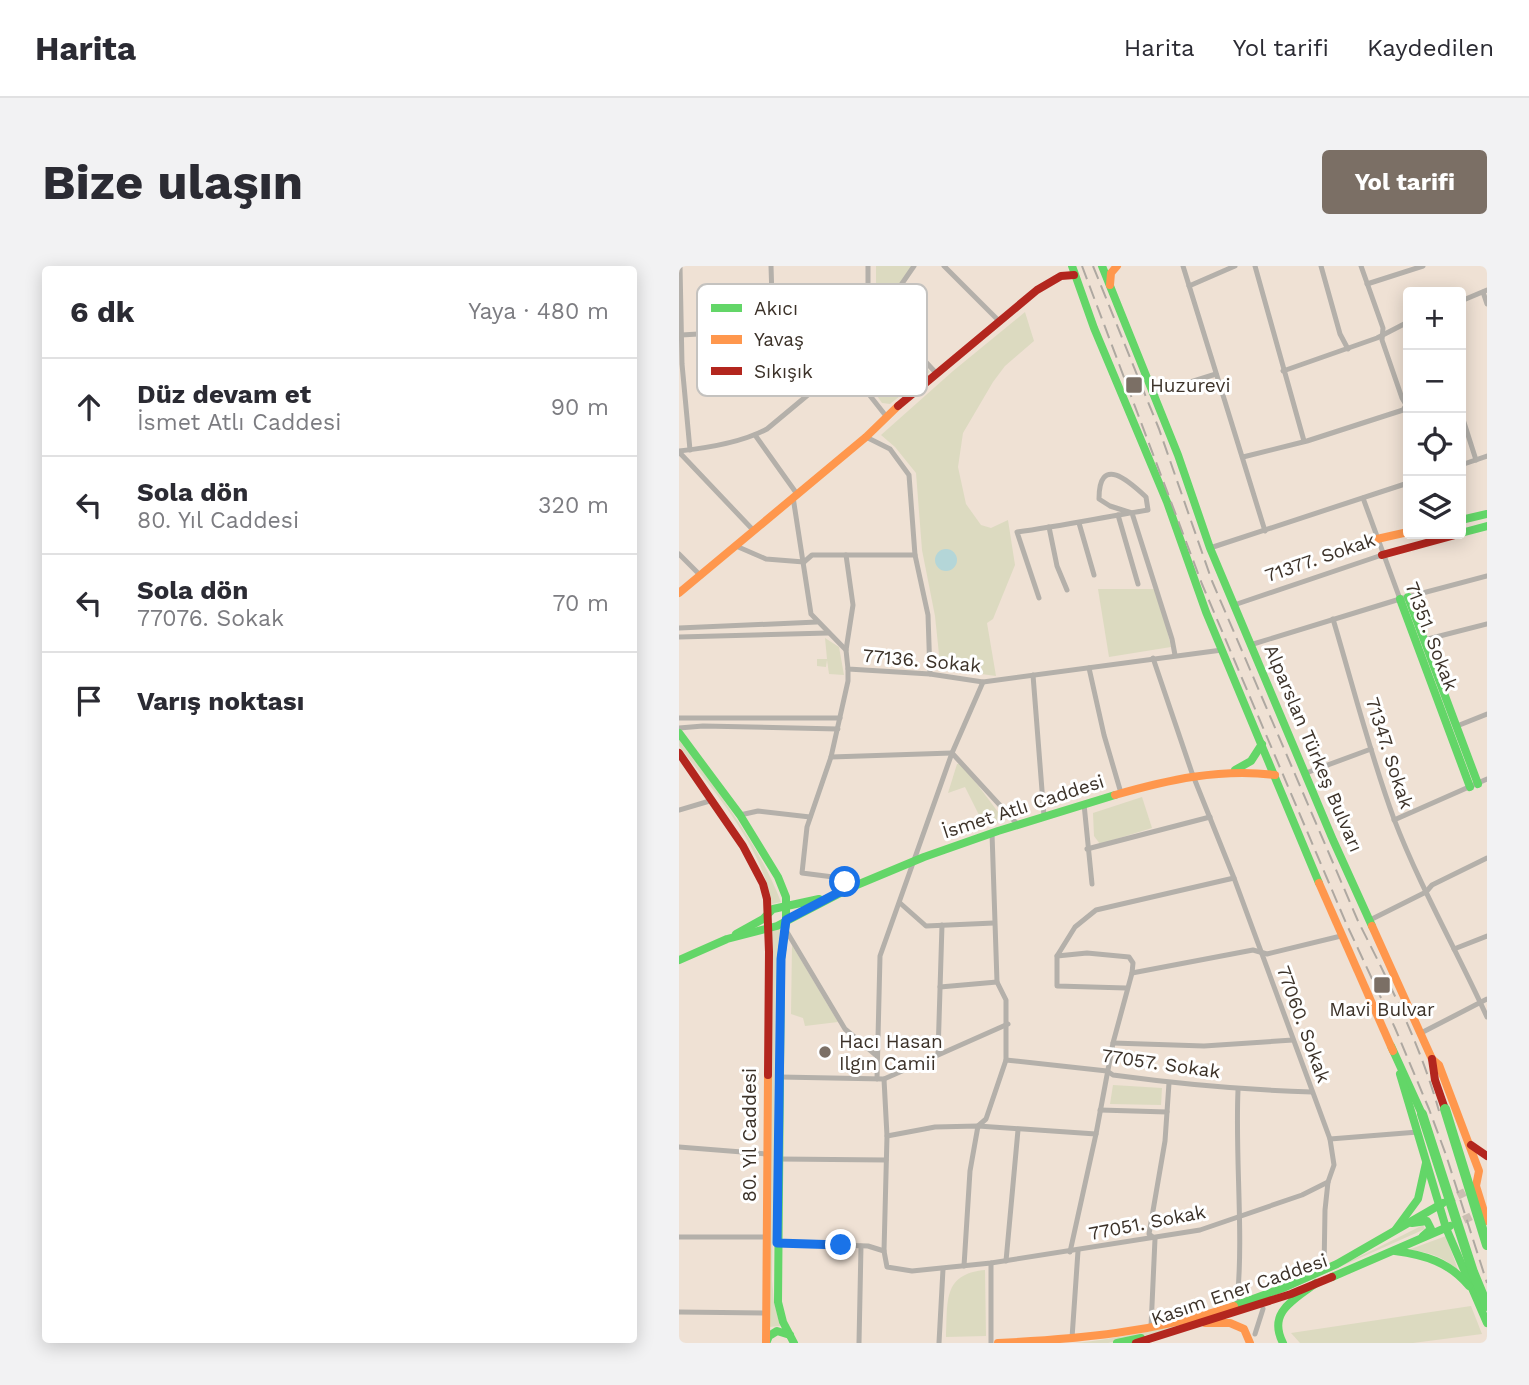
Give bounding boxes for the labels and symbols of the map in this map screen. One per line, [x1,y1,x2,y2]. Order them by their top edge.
legend [697,284,927,396]
text: Akıcı [754,297,798,320]
text: Yavaş [754,328,804,351]
text: Sıkışık [754,360,813,383]
place label: Huzurevi [1150,374,1230,397]
marker: Huzurevi [1124,375,1144,395]
street label: 71377. Sokak [1262,528,1379,587]
street label: 71351. Sokak [1400,578,1463,694]
street label: Alparslan Türkeş Bulvarı [1259,641,1368,855]
street label: 77136. Sokak [862,644,982,677]
street label: 71347. Sokak [1361,694,1418,812]
street label: İsmet Atlı Caddesi [939,769,1107,843]
route start [829,866,860,897]
street label: 77060. Sokak [1272,962,1335,1086]
marker: Mavi Bulvar [1372,975,1392,995]
place label: Mavi Bulvar [1329,998,1435,1021]
place label: Hacı Hasan Ilgın Camii [839,1030,943,1075]
marker: Hacı Hasan Ilgın Camii [817,1044,833,1060]
street label: 77057. Sokak [1100,1044,1222,1083]
street label: 80. Yıl Caddesi [738,1068,761,1202]
street label: 77051. Sokak [1087,1200,1208,1245]
route end [825,1229,856,1260]
street label: Kasım Ener Caddesi [1148,1249,1330,1330]

